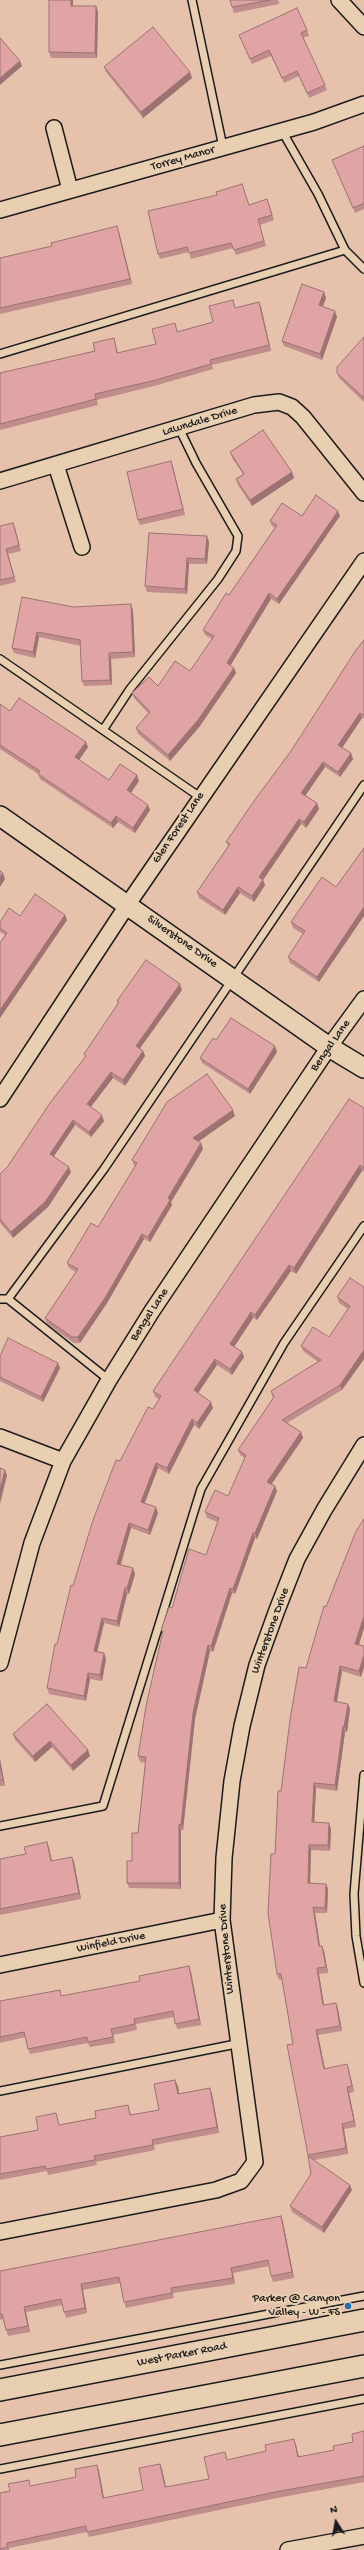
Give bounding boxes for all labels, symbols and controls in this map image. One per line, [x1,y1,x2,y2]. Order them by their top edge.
street label: Torrey Manor [150,143,216,175]
street label: Lawndale Drive [161,404,239,440]
street label: Glen Forest Lane [150,790,208,866]
street label: Silverstone Drive [144,912,220,972]
street label: Bengal Lane [308,1017,354,1075]
street label: Bengal Lane [128,1286,172,1344]
street label: Winterstone Drive [249,1586,293,1676]
street label: Winterstone Drive [216,1903,238,1995]
street label: Winfield Drive [75,1929,147,1957]
place label: Parker @ Canyon Valley - W - FS [252,2292,340,2320]
marker: Parker @ Canyon Valley - W - FS [343,2301,353,2311]
street label: West Parker Road [136,2339,228,2371]
north arrow [316,2502,356,2542]
text: N [329,2504,338,2517]

